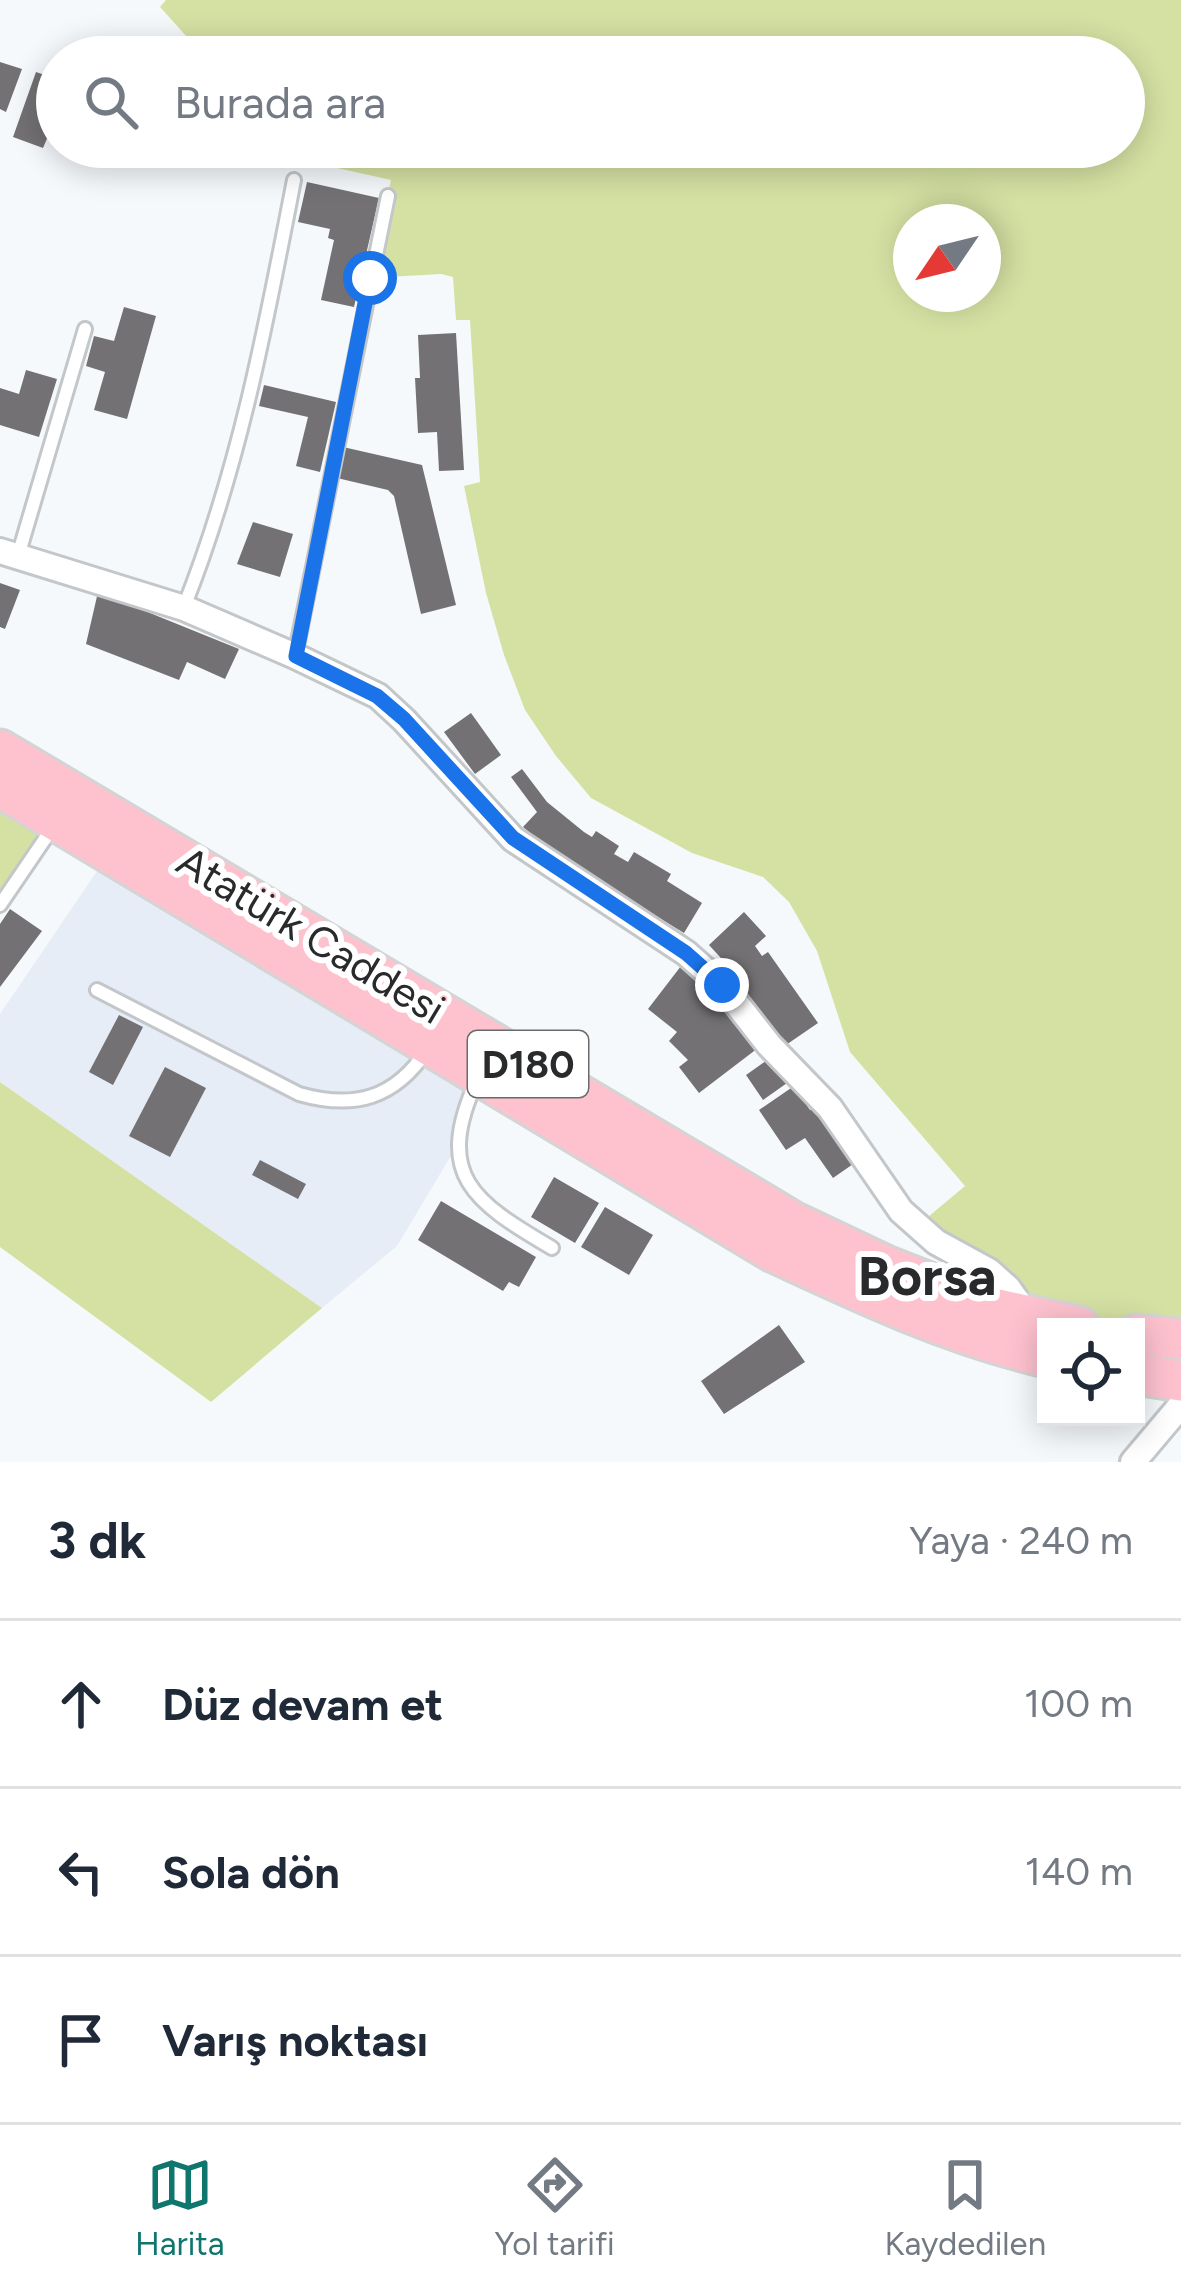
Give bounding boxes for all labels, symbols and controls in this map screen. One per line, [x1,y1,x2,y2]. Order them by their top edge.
search box [36,36,1145,168]
icon: search [78,69,144,135]
text: Burada ara [174,75,386,129]
north arrow [893,204,1001,312]
route start [343,251,397,305]
street label: Atatürk Caddesi [168,835,454,1035]
route end [695,958,749,1012]
road number: D180 [468,1031,588,1097]
district label: Borsa [858,1244,996,1309]
map controls [1037,1318,1145,1426]
button: locate [1037,1318,1145,1426]
text: 3 dk [48,1510,146,1571]
text: Yaya · 240 m [909,1517,1133,1564]
icon: ahead [48,1671,114,1737]
text: Düz devam et [162,1677,443,1731]
text: 100 m [1024,1680,1133,1727]
icon: left [48,1839,114,1905]
text: Sola dön [162,1845,340,1899]
text: 140 m [1025,1848,1133,1895]
icon: arrive [48,2007,114,2073]
text: Varış noktası [162,2013,428,2067]
tab: Harita [135,2152,225,2263]
tab: Yol tarifi [494,2152,615,2263]
tab: Kaydedilen [885,2152,1046,2263]

